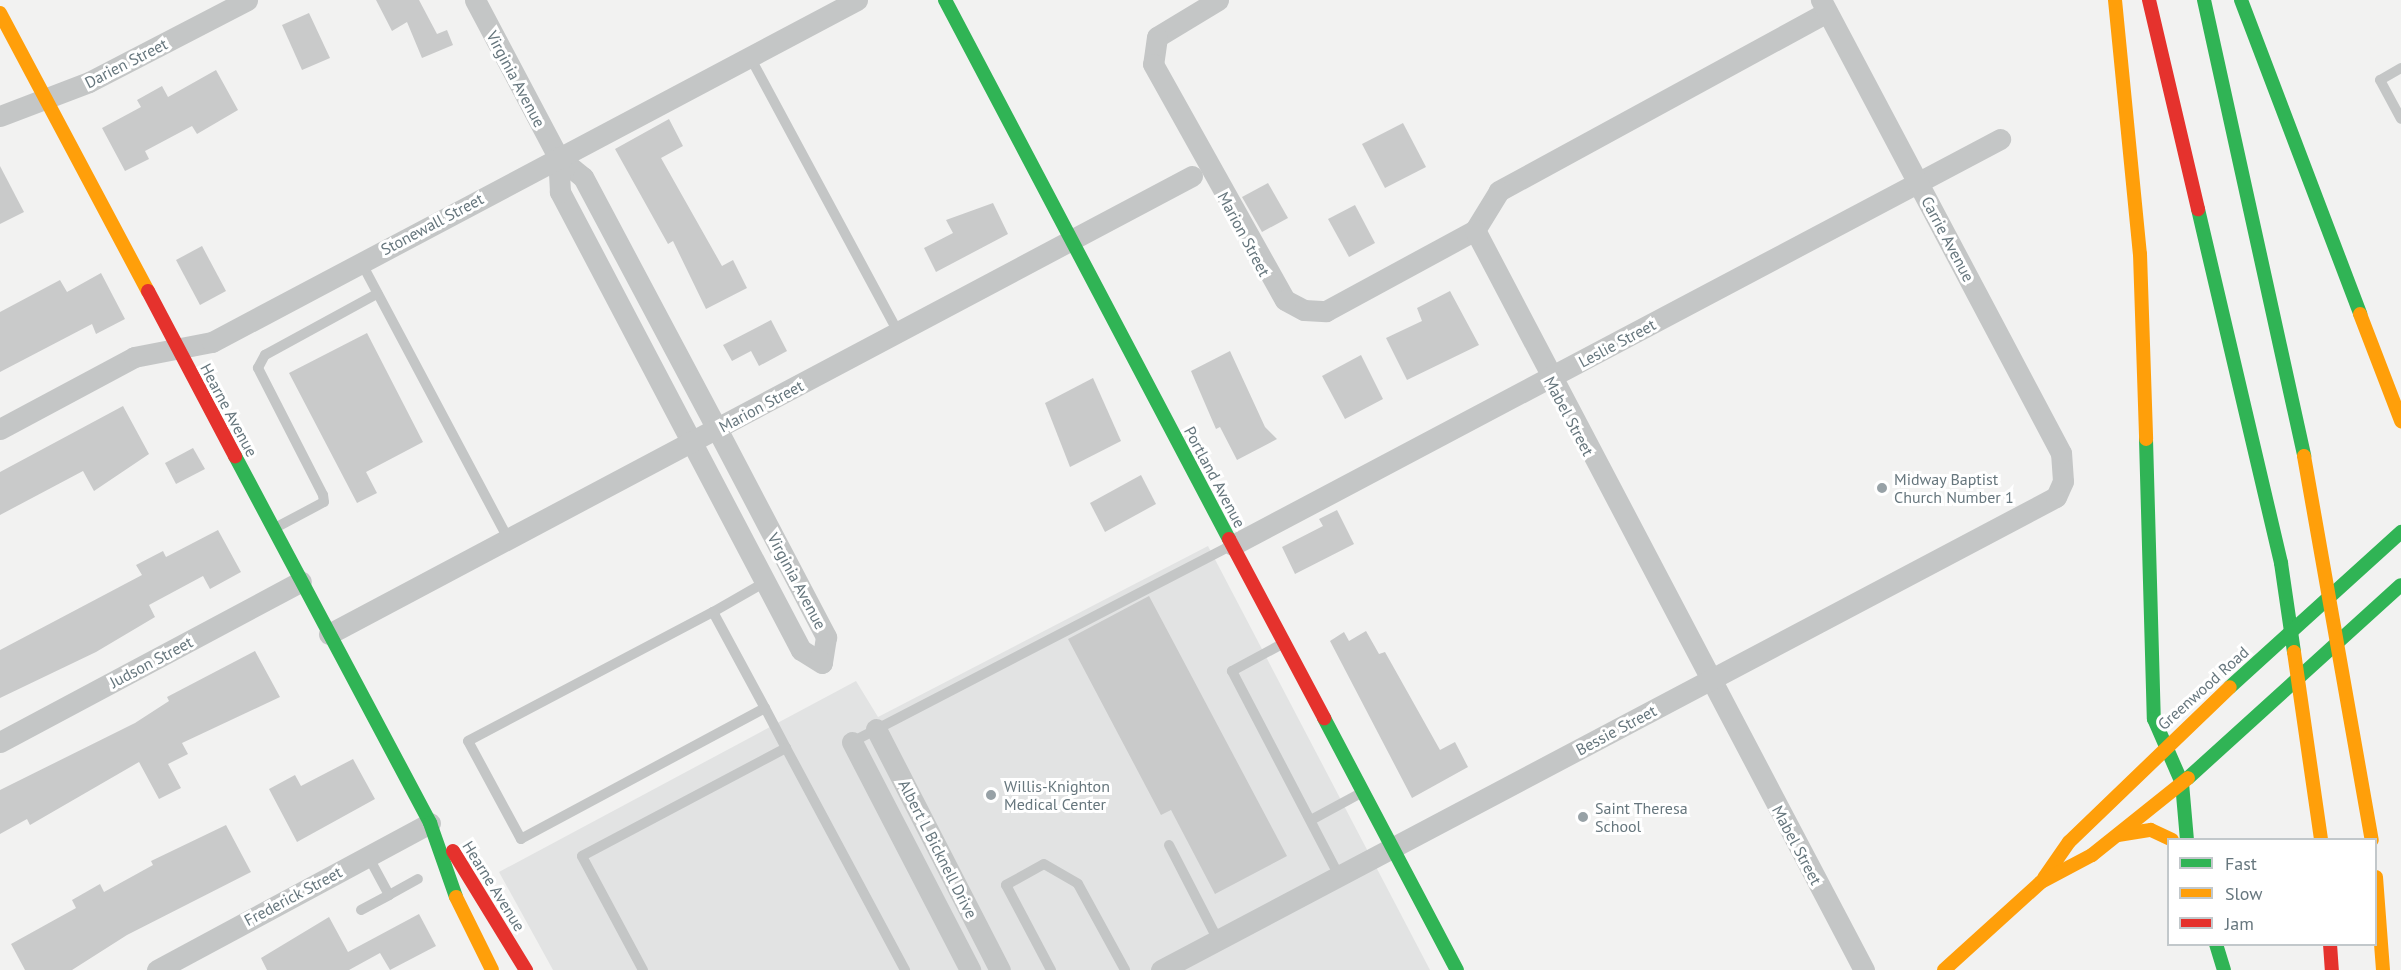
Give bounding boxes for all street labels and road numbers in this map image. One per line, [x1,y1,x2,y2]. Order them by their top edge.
street label: Virginia Avenue [482,27,550,131]
street label: Darien Street [81,34,171,92]
street label: Stonewall Street [378,189,486,259]
street label: Marion Street [1214,189,1274,279]
street label: Carrie Avenue [1917,193,1979,285]
street label: Leslie Street [1575,315,1659,371]
street label: Hearne Avenue [196,360,262,460]
street label: Mabel Street [1540,373,1598,459]
street label: Marion Street [716,376,806,436]
street label: Portland Avenue [1180,423,1250,531]
street label: Virginia Avenue [763,529,831,633]
street label: Judson Street [106,632,196,692]
street label: Greenwood Road [2154,642,2252,734]
street label: Bessie Street [1572,701,1660,759]
street label: Albert L Bicknell Drive [895,776,981,922]
street label: Mabel Street [1768,802,1826,888]
street label: Hearne Avenue [458,837,530,935]
street label: Frederick Street [241,862,345,930]

